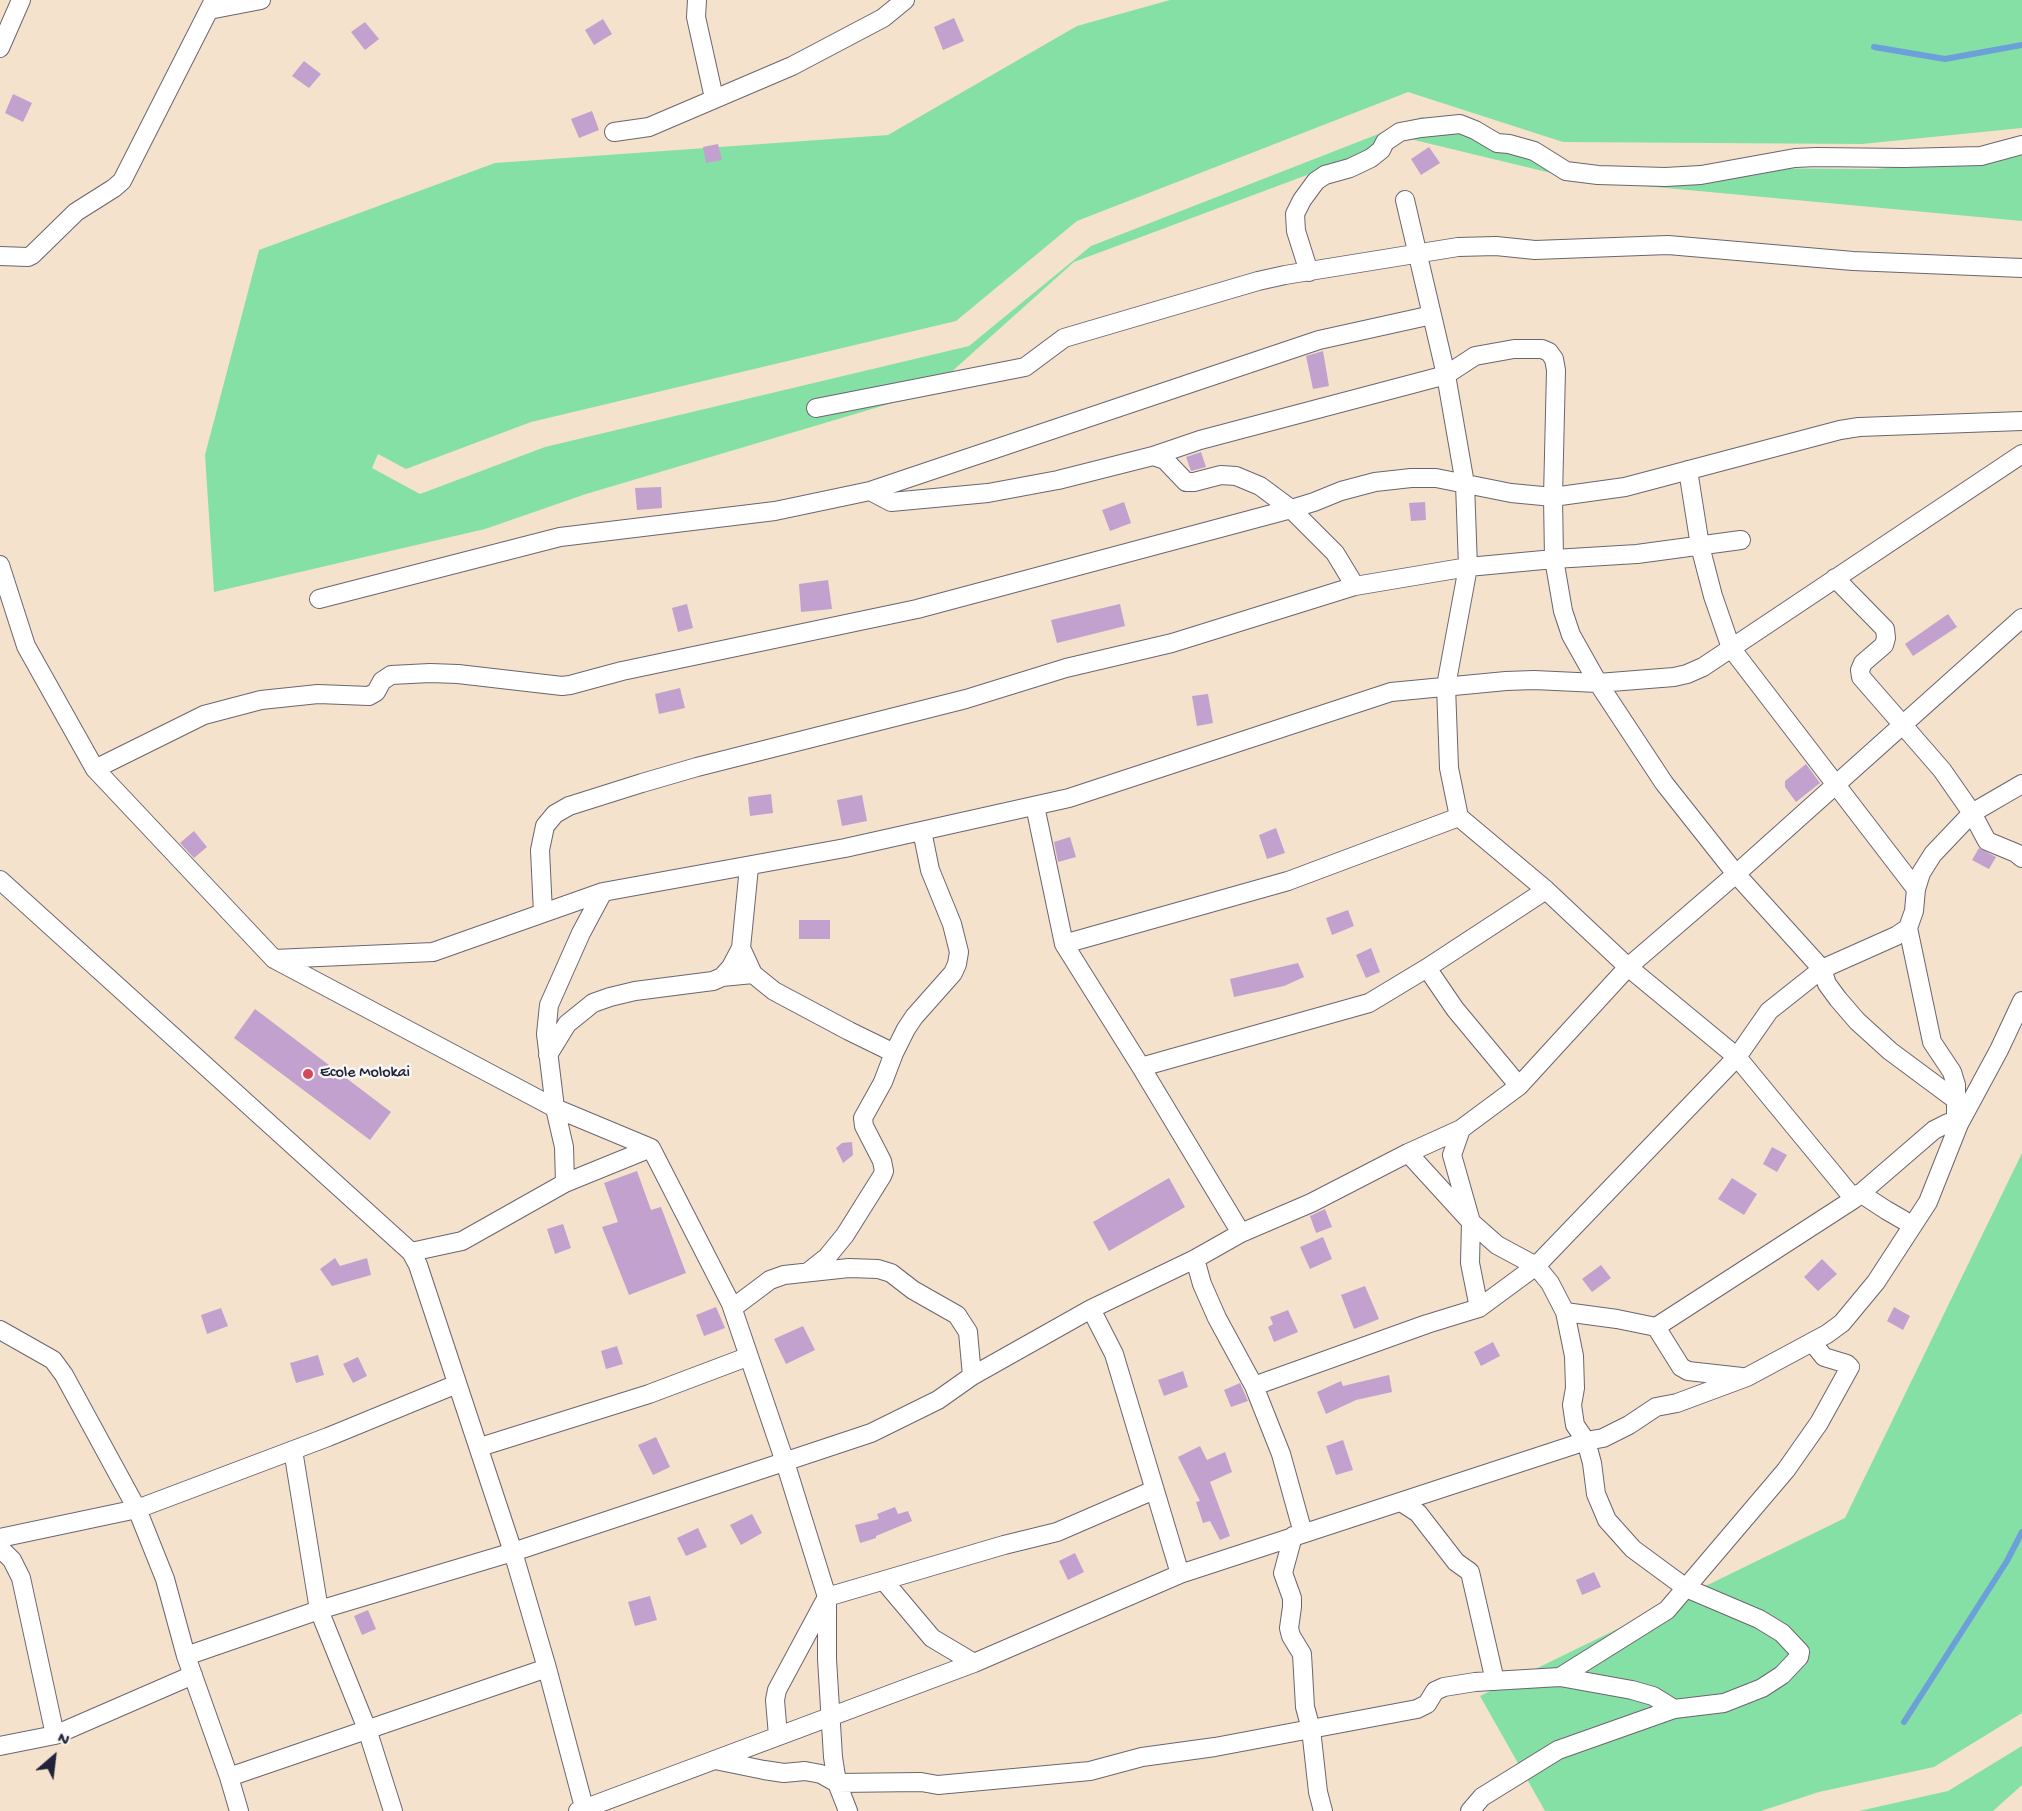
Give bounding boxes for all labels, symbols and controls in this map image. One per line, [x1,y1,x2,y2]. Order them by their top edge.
place label: Ecole Molokai [320,1064,410,1084]
marker: Ecole Molokai [301,1067,315,1081]
north arrow [24,1727,84,1787]
text: N [54,1730,72,1752]

